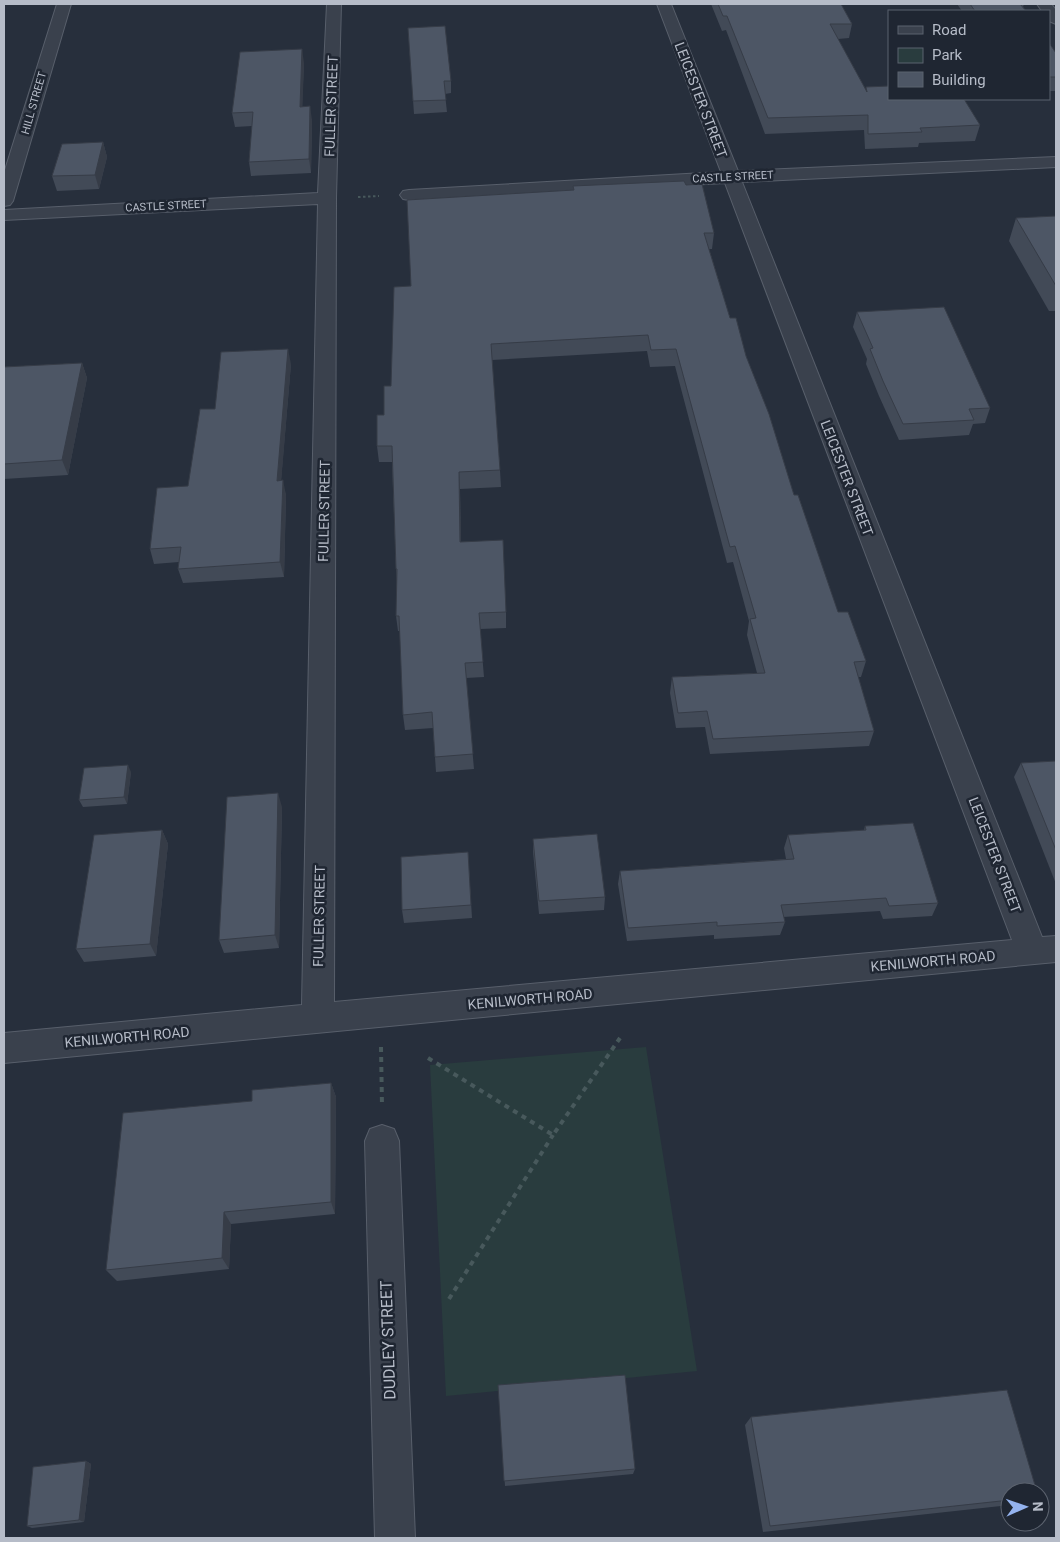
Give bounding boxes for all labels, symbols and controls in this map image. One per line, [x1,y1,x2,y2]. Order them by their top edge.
legend [888,10,1050,100]
text: Road [932,21,966,39]
street label: LEICESTER STREET [672,40,731,161]
text: Park [932,46,963,64]
street label: FULLER STREET [321,54,341,157]
street label: HILL STREET [19,70,49,136]
text: Building [932,71,986,89]
street label: CASTLE STREET [692,168,774,186]
street label: CASTLE STREET [125,197,207,215]
street label: LEICESTER STREET [818,418,877,539]
street label: FULLER STREET [315,459,333,562]
street label: LEICESTER STREET [966,795,1025,916]
street label: FULLER STREET [310,864,328,967]
street label: KENILWORTH ROAD [870,948,996,974]
street label: KENILWORTH ROAD [467,986,593,1012]
street label: KENILWORTH ROAD [64,1024,190,1050]
street label: DUDLEY STREET [376,1280,400,1400]
north arrow [1000,1482,1050,1532]
text: N [1030,1501,1046,1512]

